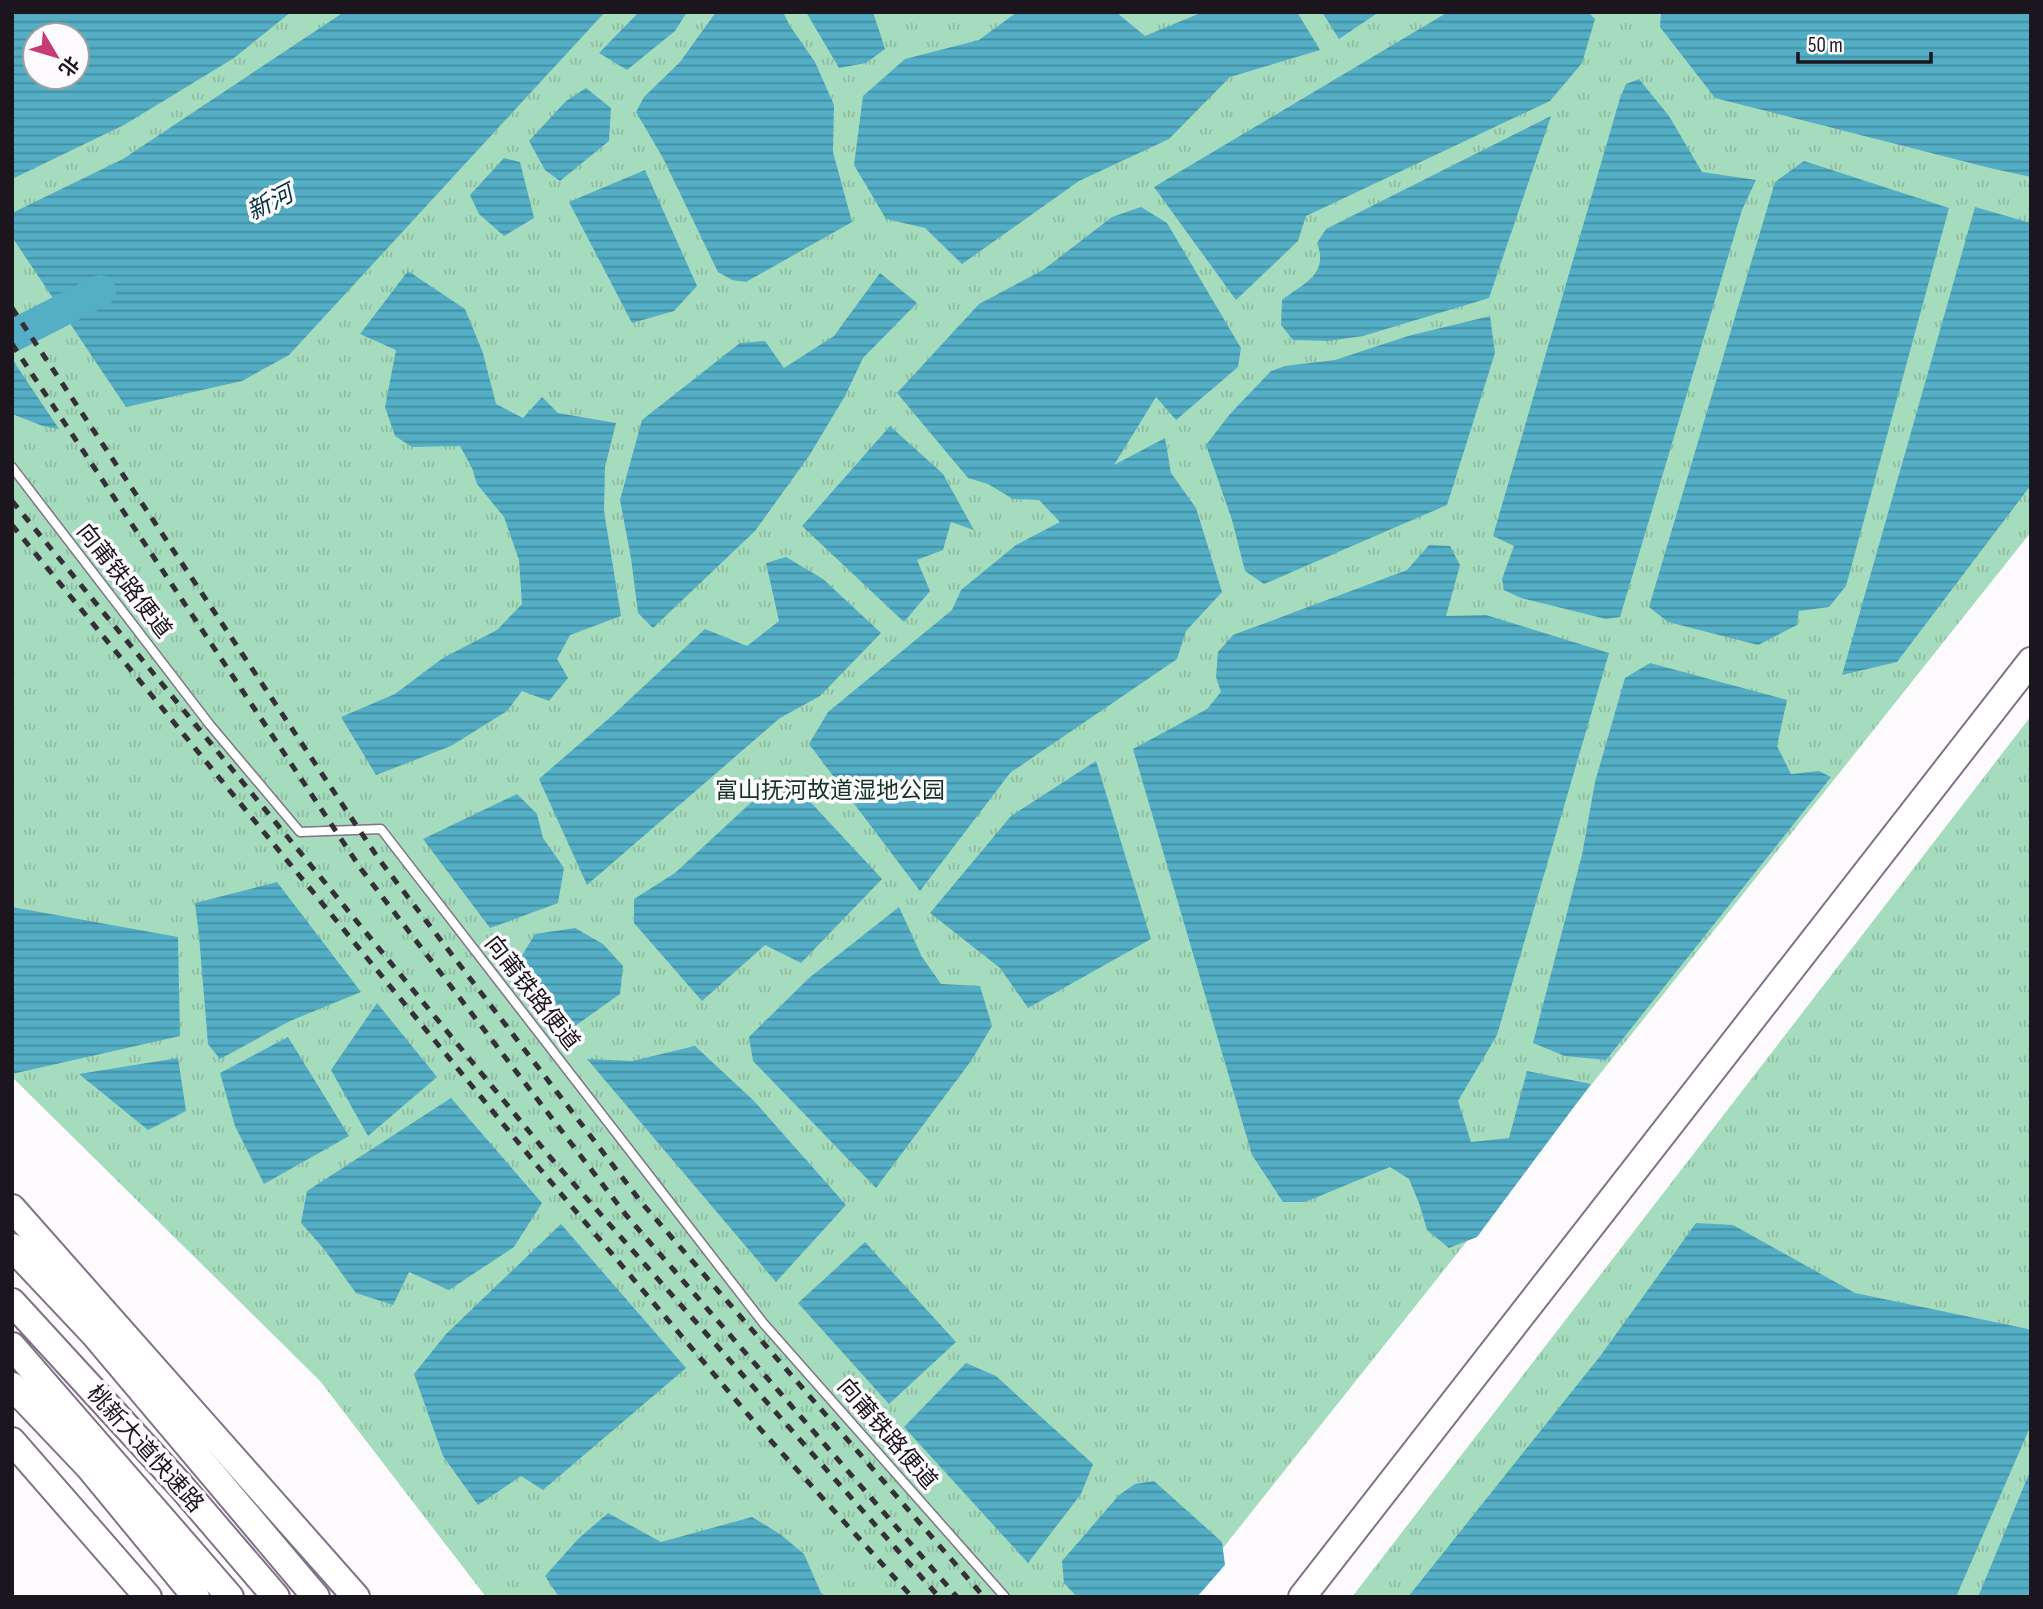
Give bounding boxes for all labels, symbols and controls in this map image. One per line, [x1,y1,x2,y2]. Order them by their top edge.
north arrow [21,21,91,91]
scale bar [1798,21,1931,65]
text: 50 m [1808,33,1843,58]
text: 北 [53,51,83,80]
water label: 新河 [242,177,302,227]
street label: 向莆铁路便道 [70,518,178,644]
park label: 富山抚河故道湿地公园 [715,777,945,805]
street label: 向莆铁路便道 [478,930,586,1056]
street label: 向莆铁路便道 [831,1373,943,1495]
street label: 桃新大道快速路 [81,1380,209,1518]

